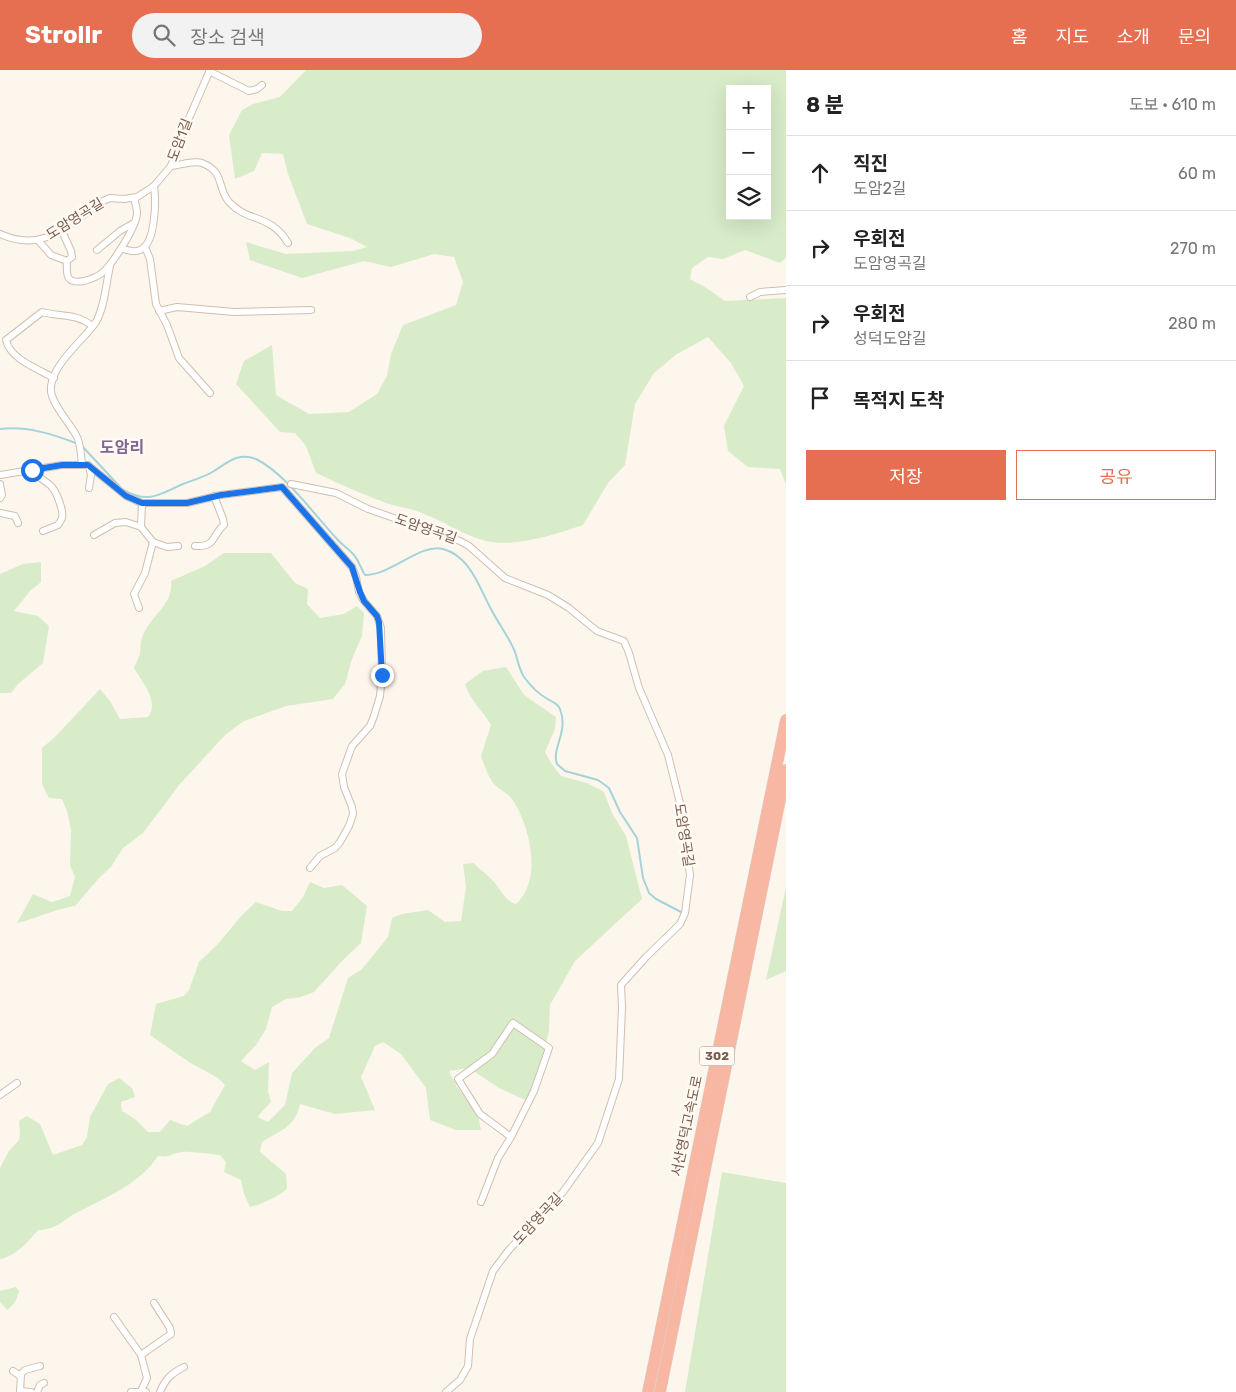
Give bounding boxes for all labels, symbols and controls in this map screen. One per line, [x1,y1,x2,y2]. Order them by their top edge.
search box [132,13,482,58]
text: Strollr [25,21,102,49]
icon: search [150,21,178,49]
text: 장소 검색 [190,26,265,49]
text: 홈 [1011,26,1028,48]
text: 지도 [1056,26,1089,48]
text: 소개 [1117,26,1150,48]
text: 문의 [1178,26,1211,48]
map controls [726,85,771,220]
button: + [726,85,771,130]
text: 8 분 [806,92,844,117]
text: 도보 · 610 m [1129,95,1216,114]
street label: 도암1길 [164,116,196,164]
button: − [726,130,771,175]
text: 직진 [853,152,888,175]
icon: ahead [806,159,834,187]
text: 60 m [1178,164,1216,183]
button: layers [726,175,771,220]
text: 도암2길 [853,179,907,198]
street label: 도암영곡길 [43,195,107,243]
text: 우회전 [853,227,905,250]
icon: right [806,234,834,262]
text: 270 m [1170,239,1216,258]
text: 도암영곡길 [853,254,927,273]
text: 우회전 [853,302,905,325]
icon: right [806,309,834,337]
text: 280 m [1168,314,1216,333]
text: 성덕도암길 [853,329,927,348]
icon: arrive [806,384,834,412]
text: 목적지 도착 [853,389,944,412]
district label: 도암리 [100,438,144,457]
button: 저장 [806,450,1006,500]
button: 공유 [1016,450,1216,500]
route start [21,459,44,482]
street label: 도암영곡길 [393,510,459,548]
route end [371,664,394,687]
street label: 도암영곡길 [671,802,697,868]
road number: 302 [700,1046,734,1066]
street label: 서산영덕고속도로 [668,1074,706,1178]
street label: 도암영곡길 [510,1190,566,1248]

